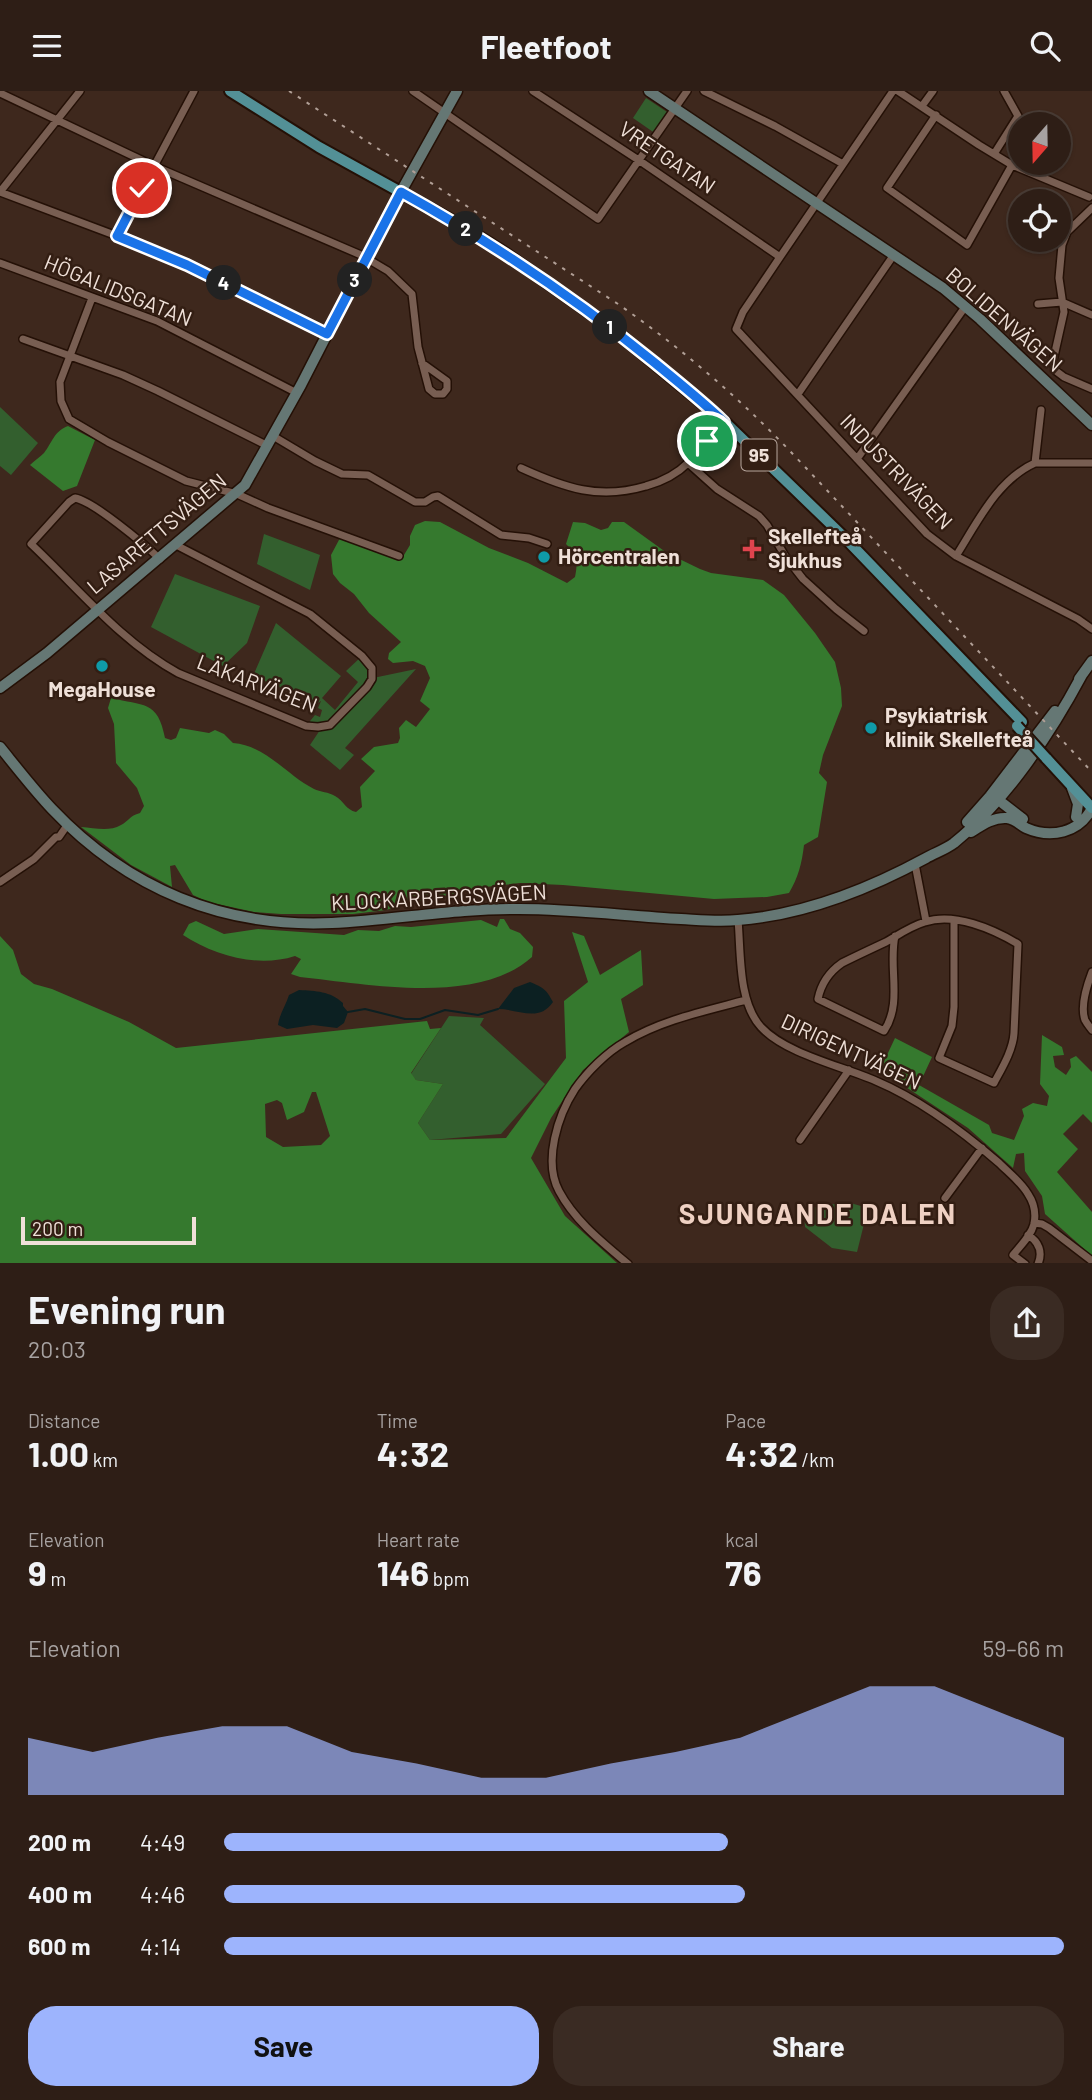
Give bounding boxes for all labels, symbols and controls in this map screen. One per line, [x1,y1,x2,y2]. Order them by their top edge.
icon: menu [28,27,66,65]
text: Fleetfoot [480,27,612,65]
icon: search [1026,27,1064,65]
north arrow [1008,112,1071,175]
map controls [1008,112,1071,252]
street label: VRETGATAN [615,115,721,198]
pin [112,158,172,218]
icon: check [123,169,161,207]
button: locate [1008,189,1071,252]
pin: 2 [448,211,484,247]
text: 2 [460,217,471,240]
street label: HÖGALIDSGATAN [41,249,196,331]
street label: BOLIDENVÄGEN [942,262,1068,376]
pin: 3 [338,263,372,297]
pin: 4 [206,265,242,301]
text: 3 [349,268,360,291]
text: 4 [218,271,229,294]
pin: 1 [592,309,628,345]
text: 1 [606,315,613,338]
street label: INDUSTRIVÄGEN [836,408,958,534]
pin [677,411,737,471]
icon: arrive [688,422,726,460]
road number: 95 [742,439,776,471]
street label: LASARETTSVÄGEN [81,467,231,598]
place label: Skellefteå Sjukhus [768,523,862,572]
marker: Skellefteå Sjukhus [742,539,762,559]
place label: Hörcentralen [558,543,680,568]
marker: Hörcentralen [536,549,552,565]
street label: LÄKARVÄGEN [194,648,321,717]
marker: MegaHouse [94,658,110,674]
place label: MegaHouse [48,676,156,701]
place label: Psykiatrisk klinik Skellefteå [885,702,1033,751]
marker: Psykiatrisk klinik Skellefteå [863,720,879,736]
street label: KLOCKARBERGSVÄGEN [330,878,547,915]
street label: DIRIGENTVÄGEN [778,1007,925,1094]
district label: SJUNGANDE DALEN [679,1196,957,1230]
scale bar [21,1215,196,1246]
text: 200 m [32,1217,83,1240]
text: Evening run [28,1286,226,1332]
button: share [990,1286,1064,1360]
text: 20:03 [28,1335,86,1363]
text: Distance [28,1409,100,1432]
text: Time [377,1409,418,1432]
text: Pace [725,1409,766,1432]
text: 1.00 [28,1432,89,1474]
text: 4:32 [377,1432,449,1474]
text: 4:32 [725,1432,798,1474]
text: km [89,1448,118,1471]
text: /km [798,1448,834,1471]
text: Elevation [28,1528,105,1551]
text: Heart rate [377,1528,460,1551]
text: kcal [725,1528,758,1551]
text: 9 [28,1551,47,1593]
text: 146 [377,1551,429,1593]
text: 76 [725,1551,761,1593]
text: m [47,1567,66,1590]
text: bpm [429,1567,469,1590]
text: Elevation [28,1634,121,1662]
text: 59–66 m [983,1634,1064,1662]
text: 200 m [28,1828,91,1856]
text: 4:49 [140,1828,185,1856]
text: 400 m [28,1880,92,1908]
text: 4:46 [140,1880,185,1908]
text: 600 m [28,1932,90,1960]
text: 4:14 [140,1932,181,1960]
button: Save [28,2006,539,2086]
button: Share [553,2006,1064,2086]

